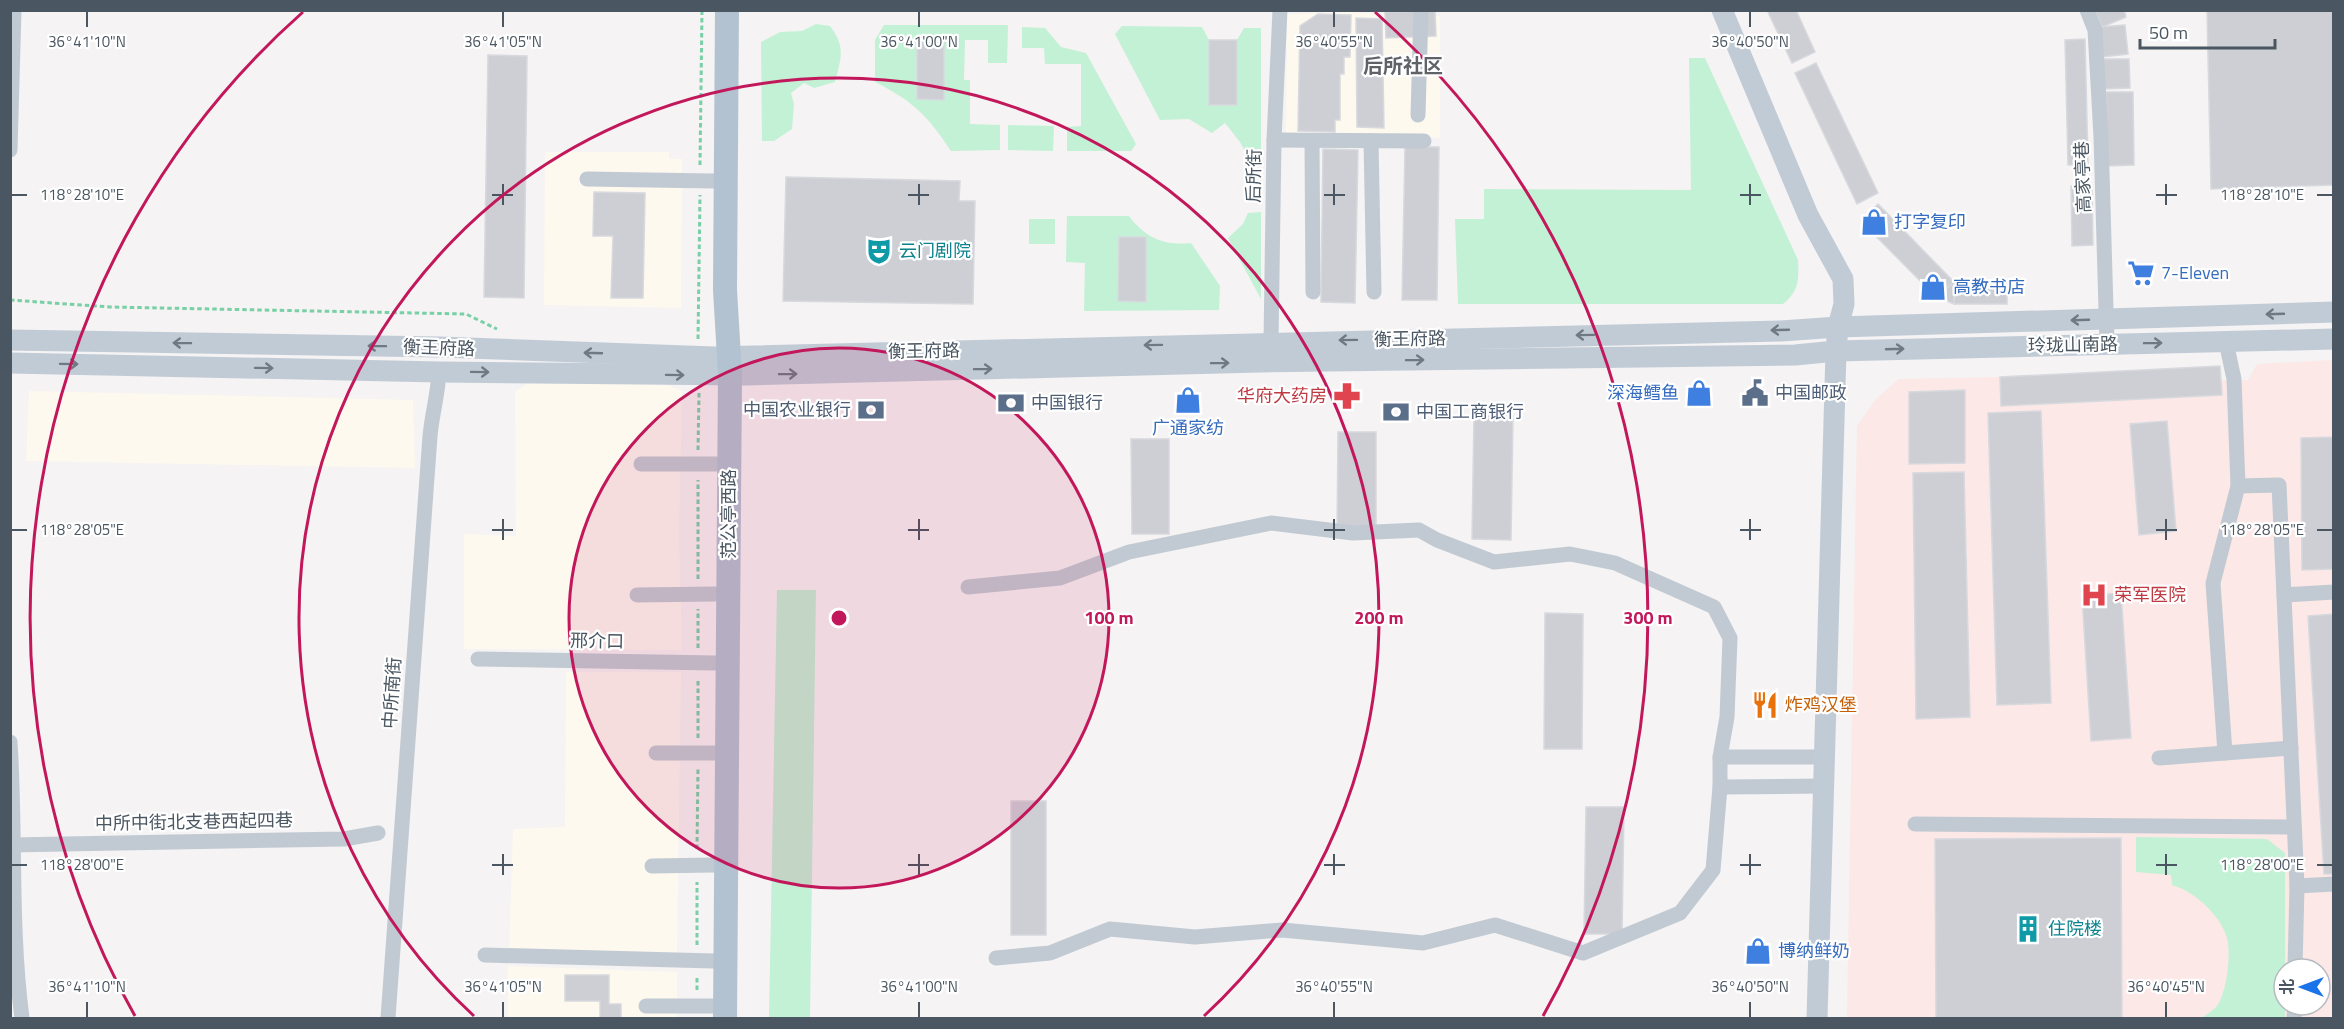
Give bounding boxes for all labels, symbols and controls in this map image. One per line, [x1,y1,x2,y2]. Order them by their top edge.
scale bar [2140,12,2275,50]
text: 50 m [2149,19,2188,46]
text: 36°41'10"N [48,30,126,53]
text: 36°41'05"N [464,30,542,53]
text: 36°41'00"N [880,30,958,53]
text: 36°40'55"N [1295,30,1373,53]
text: 36°40'50"N [1711,30,1789,53]
district label: 后所社区 [1363,50,1443,81]
street label: 高家亭巷 [2068,141,2097,213]
street label: 后所街 [1240,149,1267,203]
text: 118°28'10"E [40,183,124,206]
text: 118°28'10"E [2220,183,2304,206]
shop icon: 打字复印 [1859,207,1889,237]
place label: 打字复印 [1894,208,1966,235]
theatre icon: 云门剧院 [864,236,894,266]
place label: 云门剧院 [899,237,971,264]
supermarket icon: 7-Eleven [2126,258,2156,288]
place label: 7-Eleven [2161,259,2229,286]
shop icon: 高教书店 [1918,272,1948,302]
place label: 高教书店 [1953,273,2025,300]
one-way arrow [2266,308,2286,319]
one-way arrow [2071,314,2091,326]
street label: 衡王府路 [1374,324,1446,353]
one-way arrow [1770,325,1790,336]
one-way arrow [1575,329,1595,341]
street label: 玲珑山南路 [2028,330,2118,359]
street label: 衡王府路 [403,333,475,362]
one-way arrow [1338,334,1358,346]
street label: 衡王府路 [888,336,960,365]
one-way arrow [172,337,192,348]
one-way arrow [2142,338,2162,349]
one-way arrow [367,340,387,352]
one-way arrow [1143,340,1163,351]
one-way arrow [1884,343,1904,355]
one-way arrow [583,347,603,358]
one-way arrow [1405,354,1425,366]
one-way arrow [1210,357,1230,369]
one-way arrow [58,358,78,370]
one-way arrow [253,362,273,374]
one-way arrow [973,363,993,375]
one-way arrow [469,367,489,378]
one-way arrow [778,368,798,380]
one-way arrow [664,369,684,381]
shop icon: 深海鳕鱼 [1684,378,1714,408]
public building icon: 中国邮政 [1740,378,1770,408]
place label: 深海鳕鱼 [1607,379,1679,406]
place label: 中国邮政 [1775,379,1847,406]
pharmacy icon: 华府大药房 [1332,381,1362,411]
place label: 华府大药房 [1237,382,1327,409]
shop icon: 广通家纺 [1173,385,1203,415]
bank icon: 中国银行 [996,388,1026,418]
place label: 中国银行 [1031,389,1103,416]
bank icon: 中国农业银行 [856,395,886,425]
place label: 中国农业银行 [743,396,851,423]
bank icon: 中国工商银行 [1381,397,1411,427]
place label: 中国工商银行 [1416,398,1524,425]
place label: 广通家纺 [1152,414,1224,441]
street label: 范公亭西路 [715,469,742,559]
text: 118°28'05"E [40,518,124,541]
text: 118°28'05"E [2220,518,2304,541]
hospital icon: 荣军医院 [2079,580,2109,610]
place label: 荣军医院 [2114,581,2186,608]
text: 100 m [1084,604,1134,631]
text: 200 m [1354,604,1404,631]
text: 300 m [1623,604,1673,631]
centre of rings [829,608,849,628]
street label: 邢介口 [570,627,624,654]
street label: 中所南街 [376,656,407,730]
restaurant icon: 炸鸡汉堡 [1750,690,1780,720]
place label: 炸鸡汉堡 [1785,691,1857,718]
street label: 中所中街北支巷西起四巷 [95,806,293,837]
text: 118°28'00"E [40,853,124,876]
text: 118°28'00"E [2220,853,2304,876]
building icon: 住院楼 [2013,914,2043,944]
place label: 住院楼 [2048,915,2102,942]
shop icon: 博纳鲜奶 [1743,936,1773,966]
place label: 博纳鲜奶 [1778,937,1850,964]
north arrow [2272,957,2332,1017]
text: 36°41'10"N [48,975,126,998]
text: 36°41'05"N [464,975,542,998]
text: 36°41'00"N [880,975,958,998]
text: 36°40'55"N [1295,975,1373,998]
text: 36°40'50"N [1711,975,1789,998]
text: 36°40'45"N [2127,975,2205,998]
text: 北 [2275,979,2299,995]

